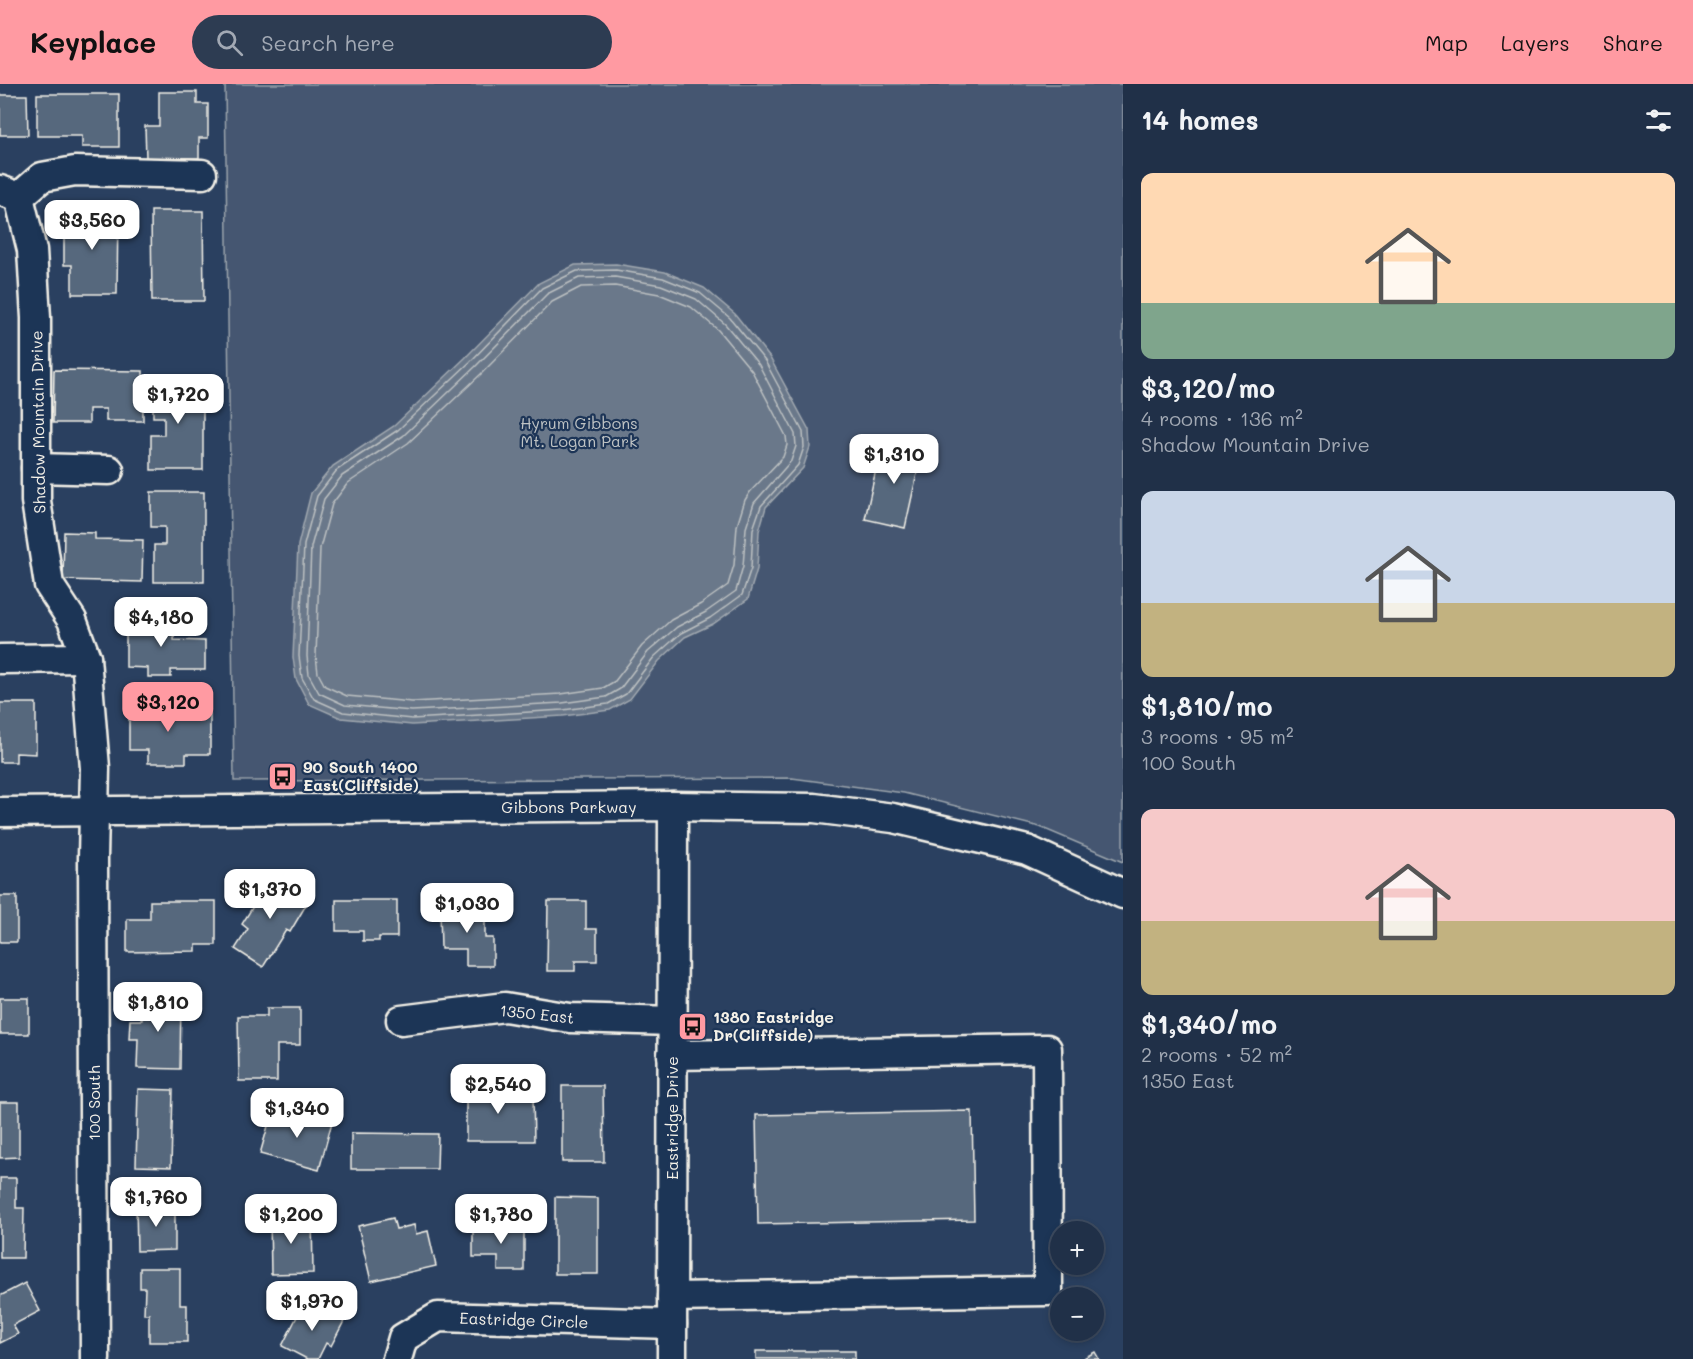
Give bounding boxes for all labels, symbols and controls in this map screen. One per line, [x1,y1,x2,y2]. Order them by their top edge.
search box [192,15,612,69]
text: Keyplace [30,24,156,60]
icon: search [213,26,246,59]
text: Search here [261,28,395,57]
text: Map [1425,29,1468,56]
text: Layers [1501,29,1570,56]
text: Share [1603,29,1663,56]
text: 14 homes [1141,103,1259,137]
icon: filters [1642,104,1675,137]
pin: $3,560 [43,200,141,251]
text: $3,560 [58,206,126,232]
icon: home [1354,212,1462,320]
street label: Shadow Mountain Drive [25,330,50,514]
text: $3,120/mo [1141,371,1275,405]
pin: $1,720 [129,374,227,425]
text: $1,720 [147,380,209,406]
text: 4 rooms · 136 m² [1141,405,1303,431]
park label: Hyrum Gibbons Mt. Logan Park [520,412,638,451]
text: Shadow Mountain Drive [1141,431,1370,457]
pin: $1,310 [845,434,943,485]
text: $1,310 [863,440,925,466]
icon: home [1354,530,1462,638]
pin: $4,180 [112,597,210,648]
text: $4,180 [128,603,194,629]
pin: $3,120 [119,682,217,733]
text: $3,120 [136,688,200,714]
text: $1,810/mo [1141,689,1273,723]
text: 3 rooms · 95 m² [1141,723,1293,749]
text: 100 South [1141,749,1235,775]
place label: 90 South 1400 East(Cliffside) [303,756,419,795]
bus stop icon: 90 South 1400 East(Cliffside) [266,760,298,792]
street label: Gibbons Parkway [501,796,637,817]
icon: home [1354,848,1462,956]
pin: $1,370 [221,869,319,920]
text: $1,370 [238,875,302,901]
pin: $1,030 [418,883,516,934]
text: $1,030 [434,889,500,915]
pin: $1,810 [109,982,207,1033]
text: $1,810 [127,988,189,1014]
street label: 1350 East [499,999,575,1028]
place label: 1380 Eastridge Dr(Cliffside) [713,1006,834,1045]
text: $1,340/mo [1141,1007,1277,1041]
bus stop icon: 1380 Eastridge Dr(Cliffside) [676,1010,708,1042]
text: 2 rooms · 52 m² [1141,1041,1292,1067]
street label: Eastridge Drive [661,1056,682,1180]
pin: $2,540 [449,1064,547,1115]
street label: 100 South [83,1065,104,1141]
text: 1350 East [1141,1067,1235,1093]
text: $2,540 [465,1070,531,1096]
pin: $1,340 [248,1088,346,1139]
text: $1,340 [265,1094,329,1120]
pin: $1,760 [107,1177,205,1228]
text: $1,760 [124,1183,188,1209]
pin: $1,200 [242,1194,340,1245]
pin: $1,780 [452,1194,550,1245]
text: $1,200 [259,1200,323,1226]
text: $1,780 [469,1200,533,1226]
map controls [1050,1221,1104,1341]
button: + [1050,1221,1104,1275]
pin: $1,970 [263,1281,361,1332]
text: $1,970 [280,1287,344,1313]
button: − [1050,1287,1104,1341]
street label: Eastridge Circle [459,1307,589,1332]

